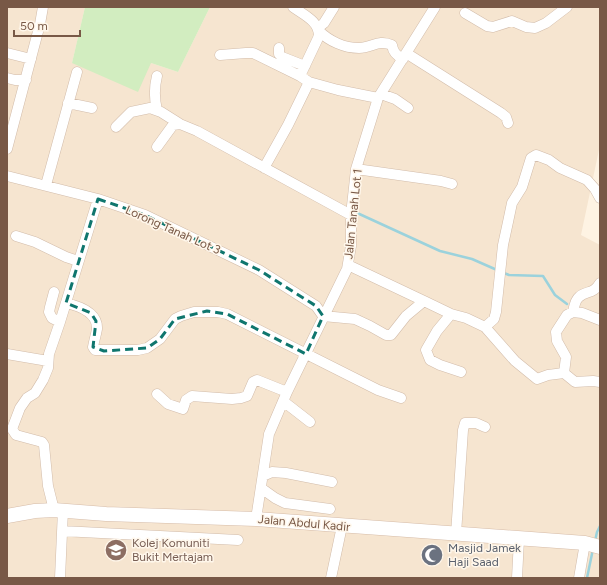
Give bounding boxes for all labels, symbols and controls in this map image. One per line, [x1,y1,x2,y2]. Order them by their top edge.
scale bar [14,12,80,38]
text: 50 m [20,19,48,33]
street label: Jalan Tanah Lot 1 [341,168,365,260]
street label: Lorong Tanah Lot 3 [123,203,223,257]
street label: Jalan Abdul Kadir [257,512,351,534]
place label: Kolej Komuniti Bukit Mertajam [132,536,213,564]
school or university icon: Kolej Komuniti Bukit Mertajam [103,537,129,563]
place label: Masjid Jamek Haji Saad [448,541,521,569]
mosque icon: Masjid Jamek Haji Saad [419,542,445,568]

